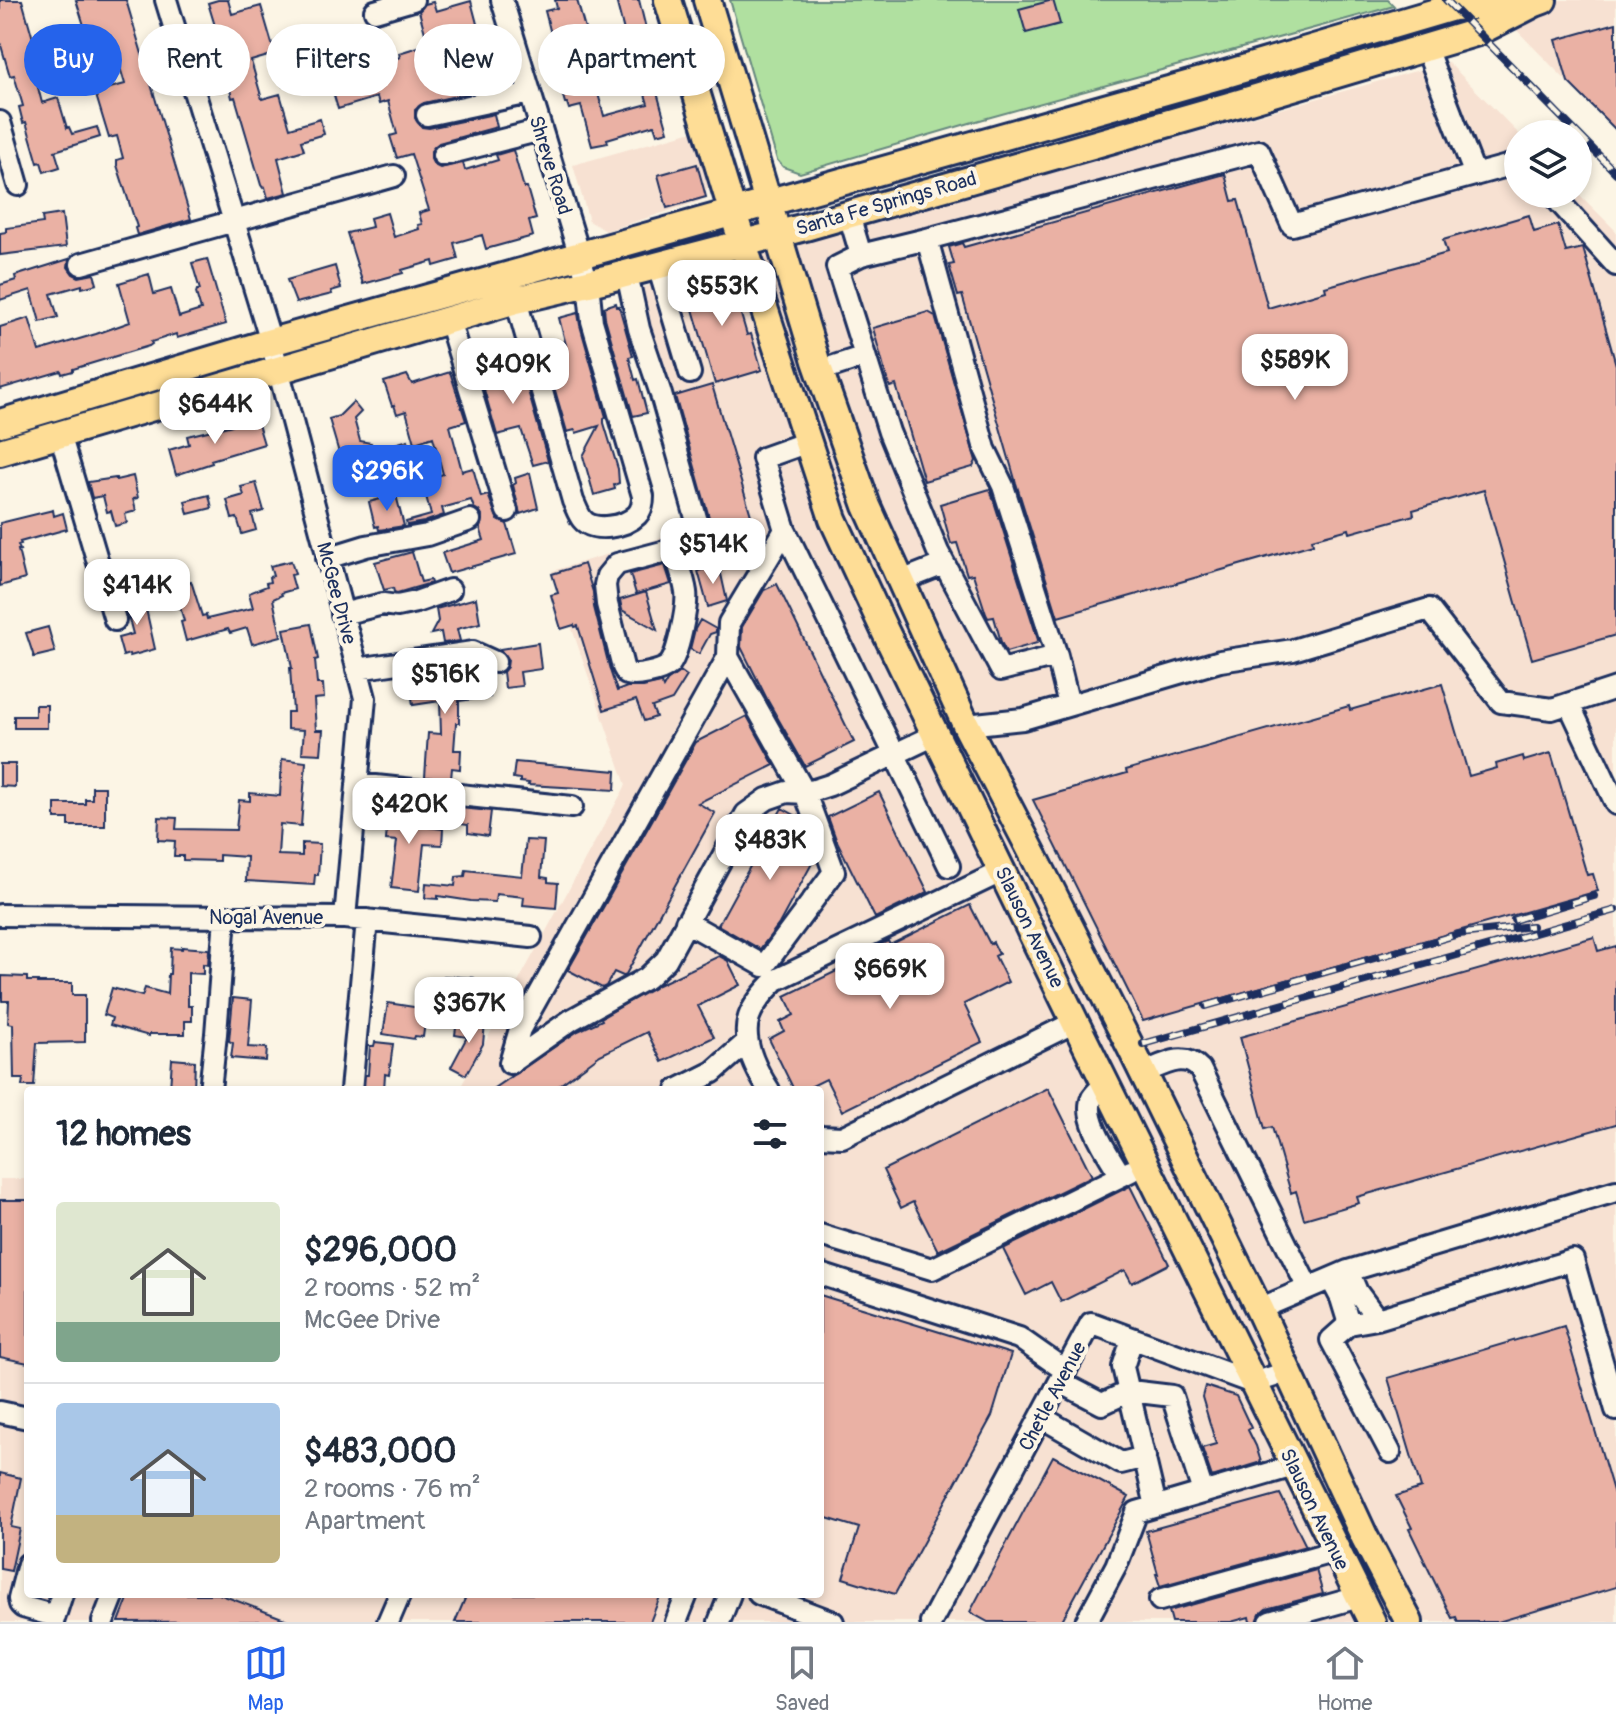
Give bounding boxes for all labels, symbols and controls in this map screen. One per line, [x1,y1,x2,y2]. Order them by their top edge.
chip: Buy [24,24,122,96]
chip: Rent [138,24,250,96]
chip: Filters [266,24,398,96]
chip: New [414,24,522,96]
chip: Apartment [538,24,725,96]
street label: Shreve Road [524,113,577,218]
map controls [1504,120,1592,208]
button: layers [1504,120,1592,208]
street label: Santa Fe Springs Road [793,166,979,241]
pin: $553K [666,260,778,328]
text: $553K [686,270,758,302]
pin: $589K [1239,334,1351,402]
pin: $409K [457,338,569,406]
text: $589K [1260,344,1330,376]
text: $409K [475,348,551,380]
pin: $644K [159,378,271,446]
text: $644K [177,388,253,420]
pin: $296K [331,445,443,513]
text: $296K [351,455,423,487]
pin: $514K [657,518,769,586]
text: $514K [678,528,748,560]
street label: McGee Drive [311,539,362,647]
pin: $414K [81,559,193,627]
text: $414K [102,569,172,601]
pin: $516K [389,648,501,716]
text: $516K [410,658,480,690]
pin: $420K [353,778,465,846]
text: $420K [370,788,448,820]
pin: $483K [714,814,826,882]
text: $483K [734,824,806,856]
street label: Slauson Avenue [989,862,1070,992]
street label: Nogal Avenue [209,905,323,930]
pin: $669K [834,943,946,1011]
text: $669K [853,953,927,985]
pin: $367K [413,977,525,1045]
text: $367K [433,987,505,1019]
icon: filters [748,1112,792,1156]
text: 12 homes [56,1113,191,1156]
text: $296,000 [304,1229,457,1272]
icon: home [120,1234,216,1330]
text: 2 rooms · 52 m² [304,1272,480,1304]
text: McGee Drive [304,1304,440,1336]
street label: Chetle Avenue [1013,1337,1092,1455]
text: $483,000 [304,1430,457,1473]
icon: home [120,1435,216,1531]
street label: Slauson Avenue [1274,1444,1355,1574]
text: 2 rooms · 76 m² [304,1473,481,1505]
text: Apartment [304,1505,425,1537]
tab: Map [244,1641,288,1717]
tab: Saved [775,1641,830,1717]
tab: Home [1317,1641,1372,1717]

